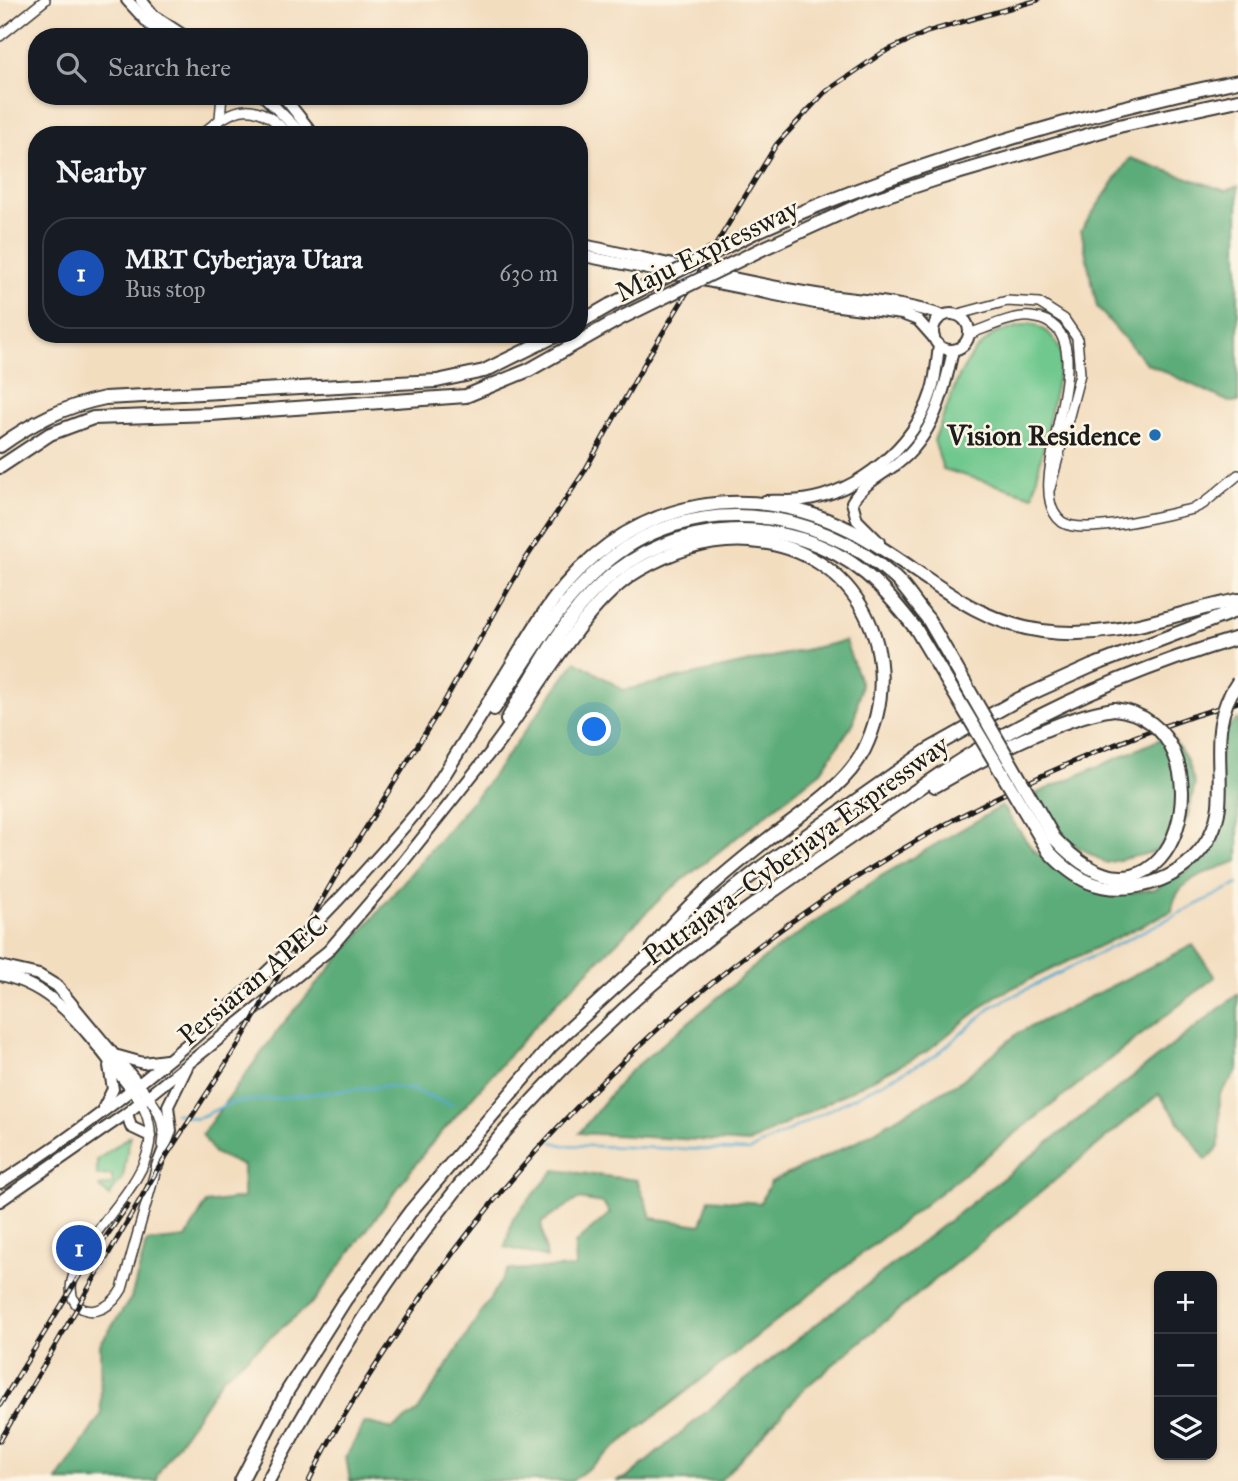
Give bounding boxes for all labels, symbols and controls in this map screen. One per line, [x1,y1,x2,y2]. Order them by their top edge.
search box [28,28,588,105]
icon: search [52,48,90,86]
text: Search here [108,51,231,83]
text: Nearby [56,154,146,190]
street label: Maju Expressway [609,190,805,310]
text: MRT Cyberjaya Utara [125,243,363,275]
text: 1 [76,259,86,287]
text: 630 m [499,259,558,287]
text: Bus stop [125,275,206,303]
place label: Vision Residence [946,418,1141,453]
marker: Vision Residence [1147,427,1163,443]
your location [577,712,611,746]
street label: Putrajaya–Cyberjaya Expressway [636,727,957,973]
street label: Persiaran APEC [171,907,335,1053]
pin: 1 [56,1222,102,1274]
map controls [1154,1271,1217,1460]
button: + [1154,1271,1217,1334]
button: − [1154,1334,1217,1397]
button: layers [1154,1397,1217,1460]

